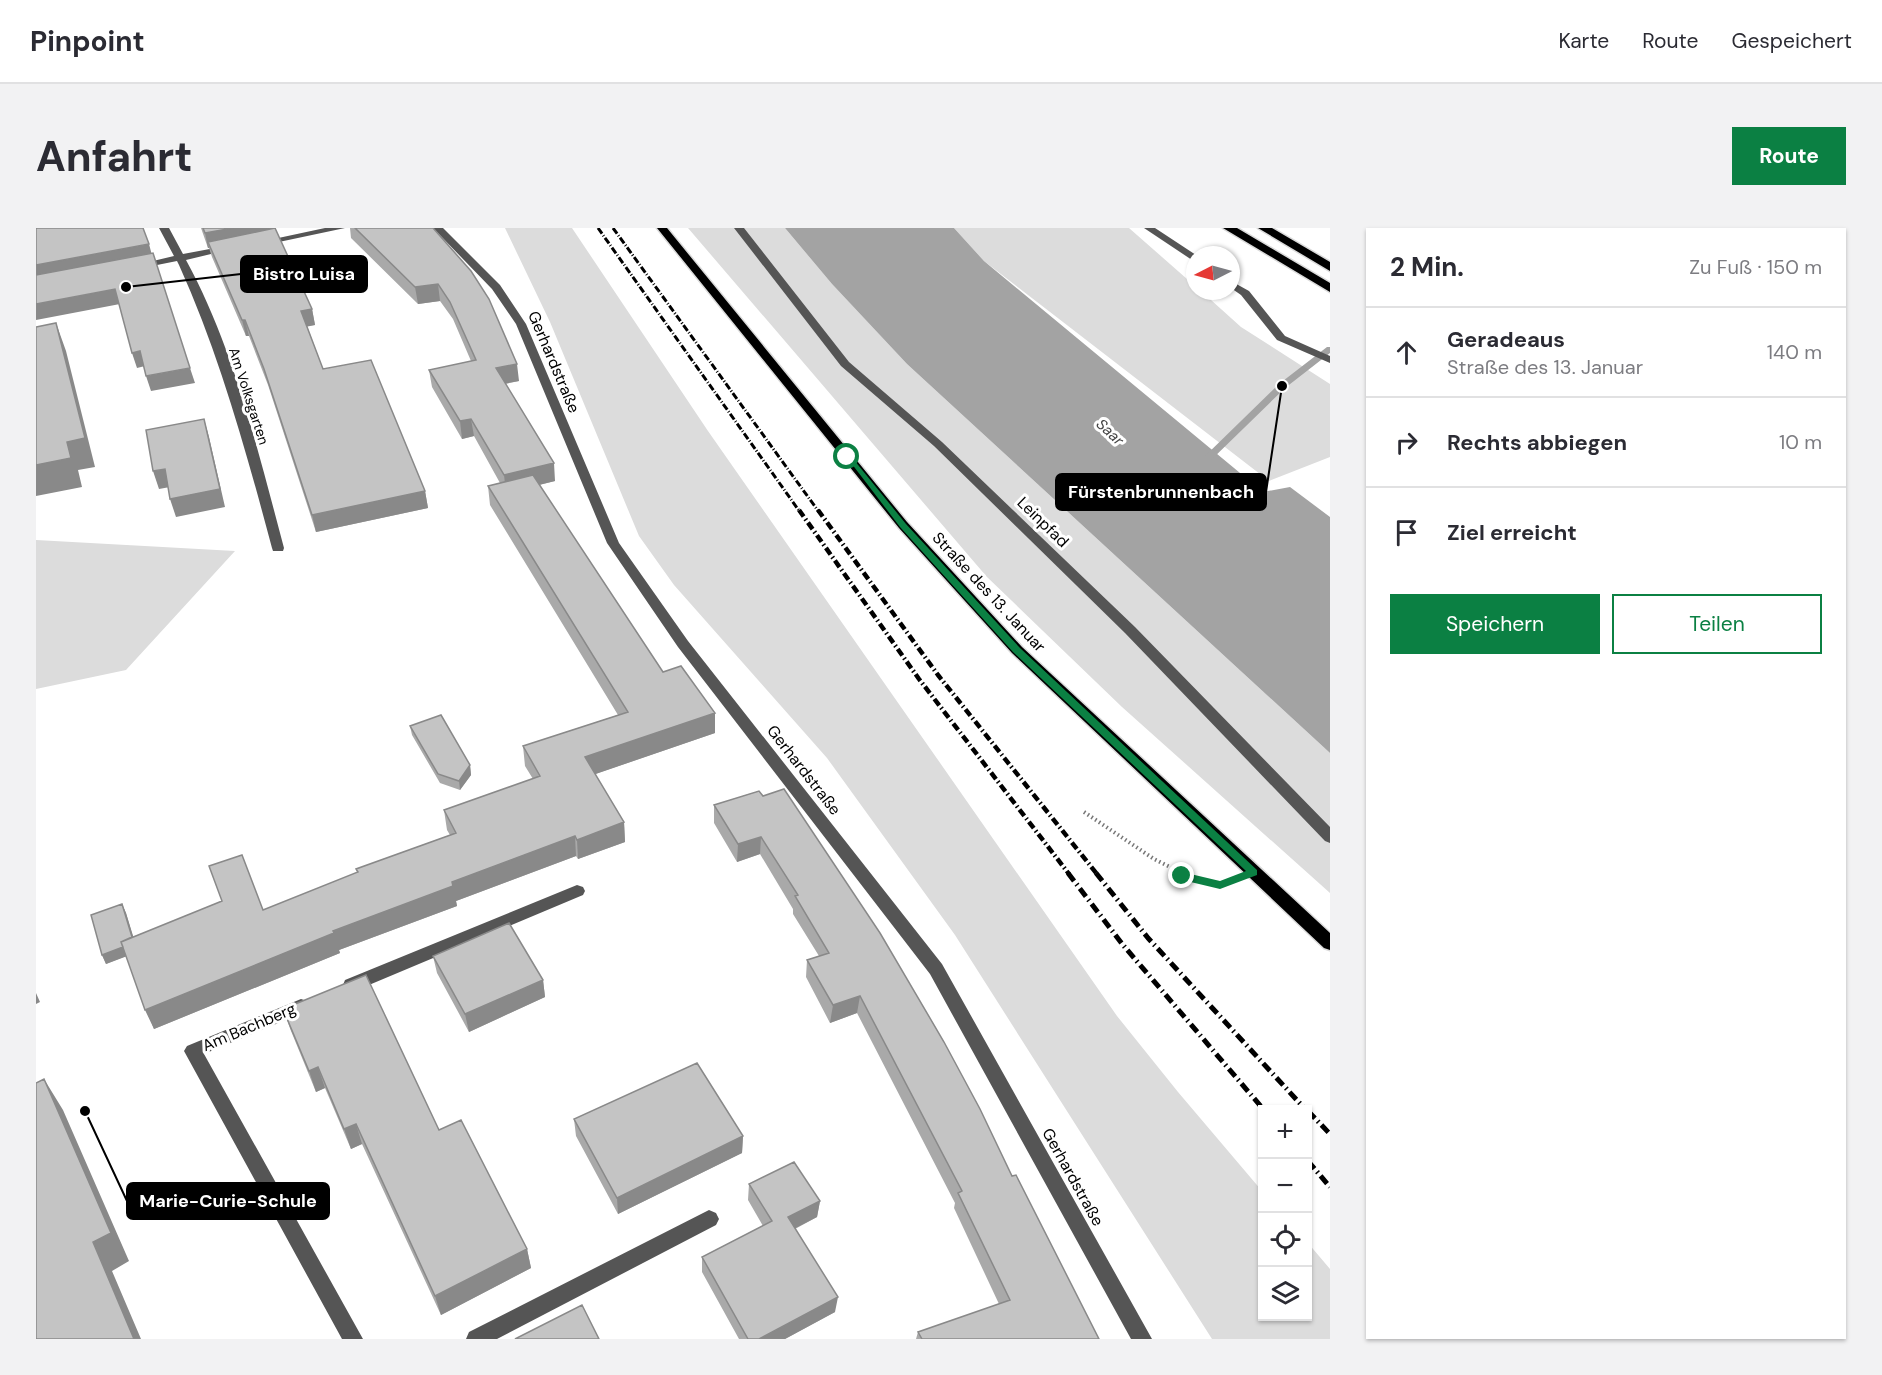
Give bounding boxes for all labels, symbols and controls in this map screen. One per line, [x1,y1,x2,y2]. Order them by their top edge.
text: Pinpoint [30,23,145,60]
text: Karte [1558,27,1609,55]
text: Route [1642,27,1698,55]
text: Gespeichert [1731,27,1852,55]
button: Route [1732,127,1846,185]
text: Anfahrt [36,129,192,184]
north arrow [1186,246,1240,300]
text: 2 Min. [1390,250,1464,284]
text: Zu Fuß · 150 m [1689,254,1822,280]
callout: Bistro Luisa [241,256,367,292]
text: Bistro Luisa [253,262,355,286]
street label: Gerhardstraße [523,308,585,416]
text: Geradeaus [1447,325,1565,354]
icon: ahead [1390,336,1423,369]
text: 140 m [1767,339,1822,365]
street label: Am Volksgarten [225,345,273,447]
text: Straße des 13. Januar [1447,354,1643,380]
water label: Saar [1092,414,1128,450]
icon: right [1390,426,1423,459]
text: Rechts abbiegen [1447,428,1627,457]
text: 10 m [1779,429,1822,455]
route start [833,443,859,469]
callout: Fürstenbrunnenbach [1056,474,1266,510]
text: Fürstenbrunnenbach [1068,480,1254,504]
street label: Leinpfad [1013,492,1073,552]
icon: arrive [1390,516,1423,549]
text: Ziel erreicht [1447,518,1577,547]
street label: Straße des 13. Januar [928,527,1050,657]
button: Speichern [1390,594,1600,654]
button: Teilen [1612,594,1822,654]
street label: Gerhardstraße [762,721,846,819]
route end [1168,862,1194,888]
street label: Am Bachberg [199,998,299,1056]
map controls [1258,1105,1312,1321]
button: + [1258,1105,1312,1159]
street label: Gerhardstraße [1037,1124,1109,1230]
button: − [1258,1159,1312,1213]
callout: Marie-Curie-Schule [127,1183,329,1219]
text: Marie-Curie-Schule [139,1189,317,1213]
button: locate [1258,1213,1312,1267]
button: layers [1258,1267,1312,1321]

